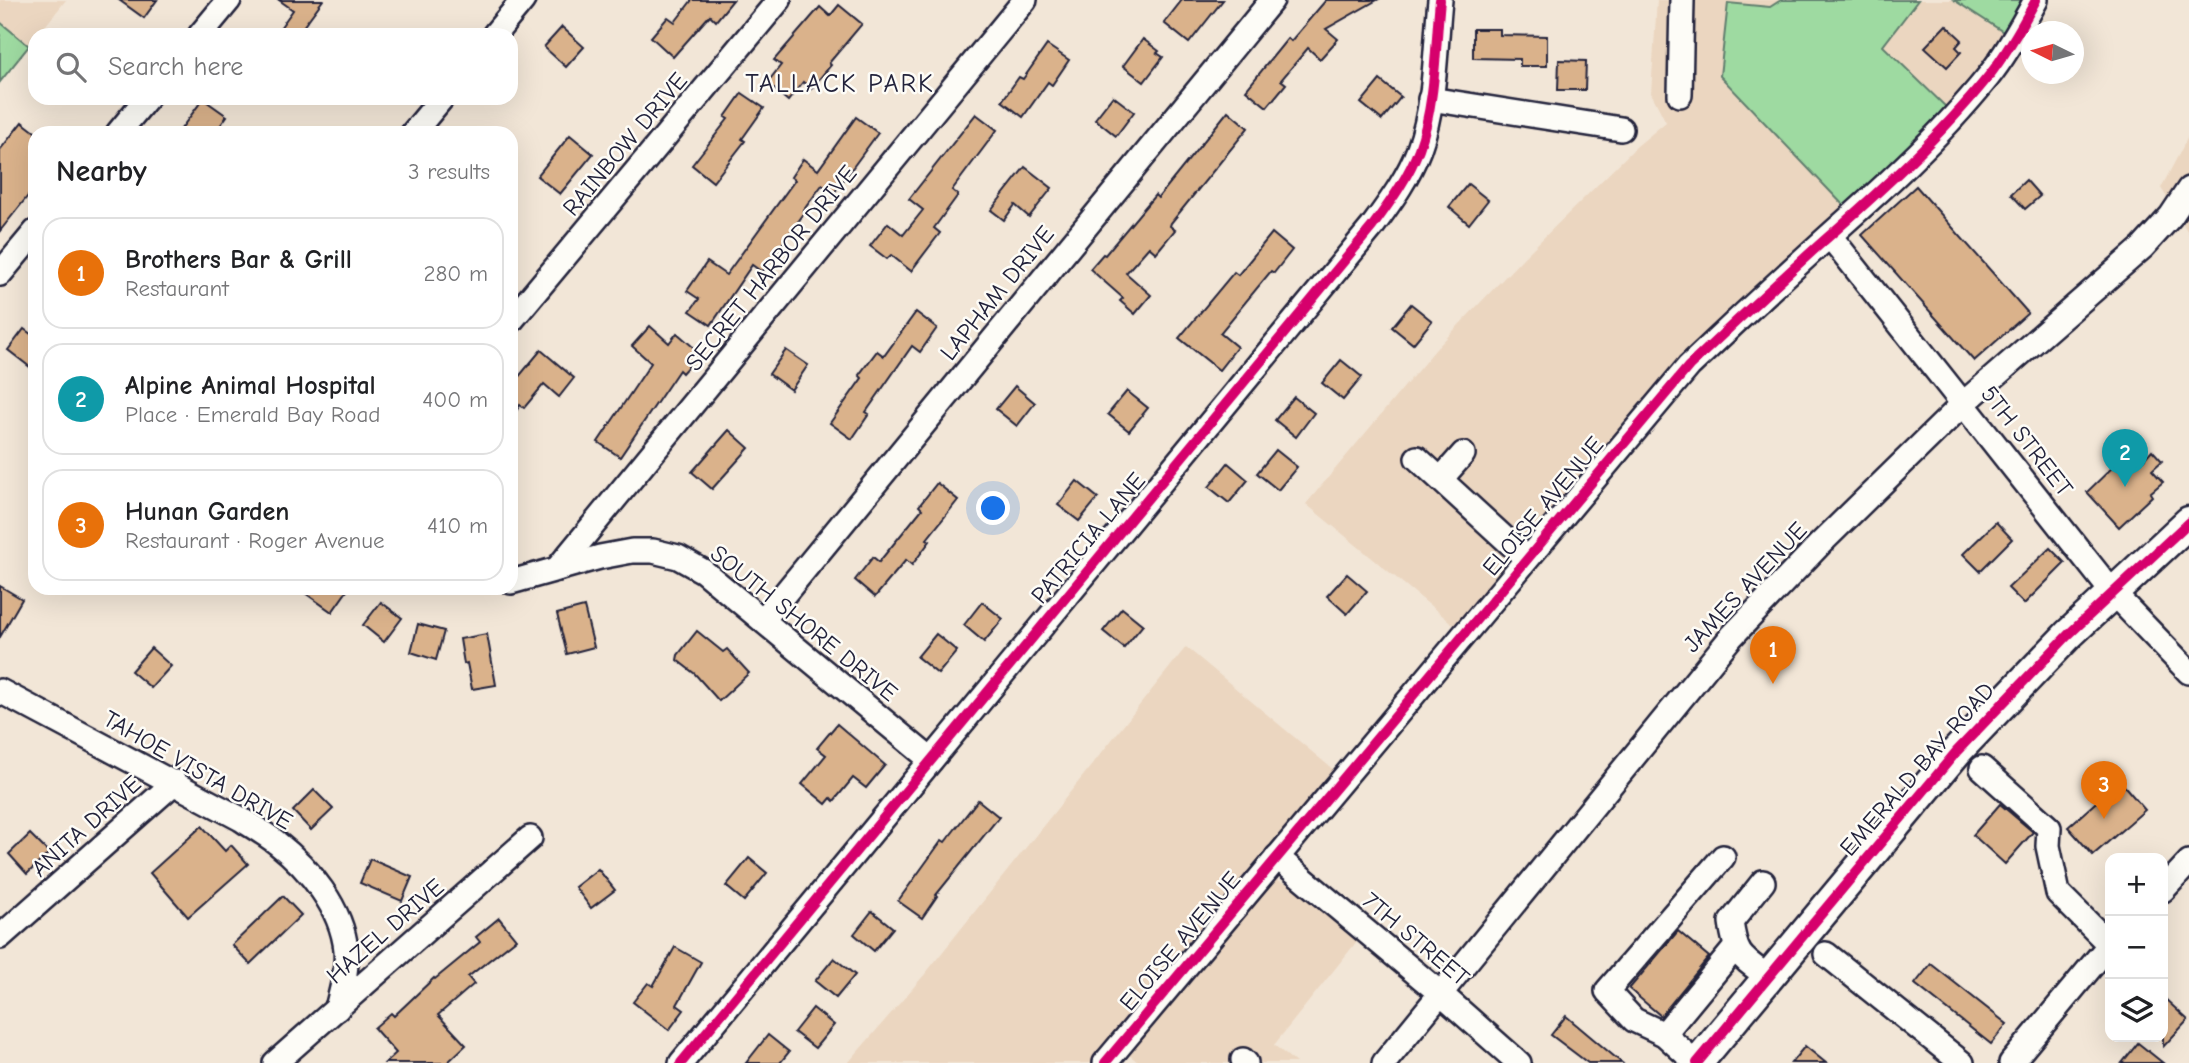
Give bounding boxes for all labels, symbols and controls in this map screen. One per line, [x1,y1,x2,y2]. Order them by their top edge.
north arrow [2021,21,2084,84]
search box [28,28,518,105]
icon: search [52,48,90,86]
text: Search here [108,52,243,82]
street label: RAINBOW DRIVE [557,67,693,221]
district label: TALLACK PARK [745,69,935,99]
text: Nearby [56,154,147,189]
text: 3 results [408,158,490,185]
street label: SECRET HARBOR DRIVE [680,160,862,376]
street label: LAPHAM DRIVE [934,220,1060,366]
text: Brothers Bar & Grill [125,245,352,275]
text: 1 [76,260,86,287]
text: 280 m [423,260,488,287]
text: Restaurant [125,275,229,302]
text: Alpine Animal Hospital [125,371,376,401]
street label: 5TH STREET [1975,380,2079,502]
text: 2 [75,386,87,413]
text: 400 m [422,386,488,413]
text: Place · Emerald Bay Road [125,401,380,428]
pin: 2 [2102,429,2148,487]
street label: ELOISE AVENUE [1477,431,1609,581]
street label: PATRICIA LANE [1025,467,1151,609]
your location [976,491,1010,525]
text: Hunan Garden [125,497,289,527]
text: 3 [75,512,87,539]
text: 410 m [427,512,488,539]
street label: JAMES AVENUE [1678,516,1812,658]
text: Restaurant · Roger Avenue [125,527,385,554]
street label: SOUTH SHORE DRIVE [705,539,903,707]
pin: 1 [1750,626,1796,684]
street label: EMERALD BAY ROAD [1834,676,2000,862]
street label: TAHOE VISTA DRIVE [98,704,298,836]
pin: 3 [2081,761,2127,819]
street label: ANITA DRIVE [25,770,147,882]
map controls [2105,853,2168,1042]
button: + [2105,853,2168,916]
street label: ELOISE AVENUE [1114,866,1246,1016]
street label: HAZEL DRIVE [321,873,449,989]
street label: 7TH STREET [1357,886,1475,992]
button: − [2105,916,2168,979]
button: layers [2105,979,2168,1042]

